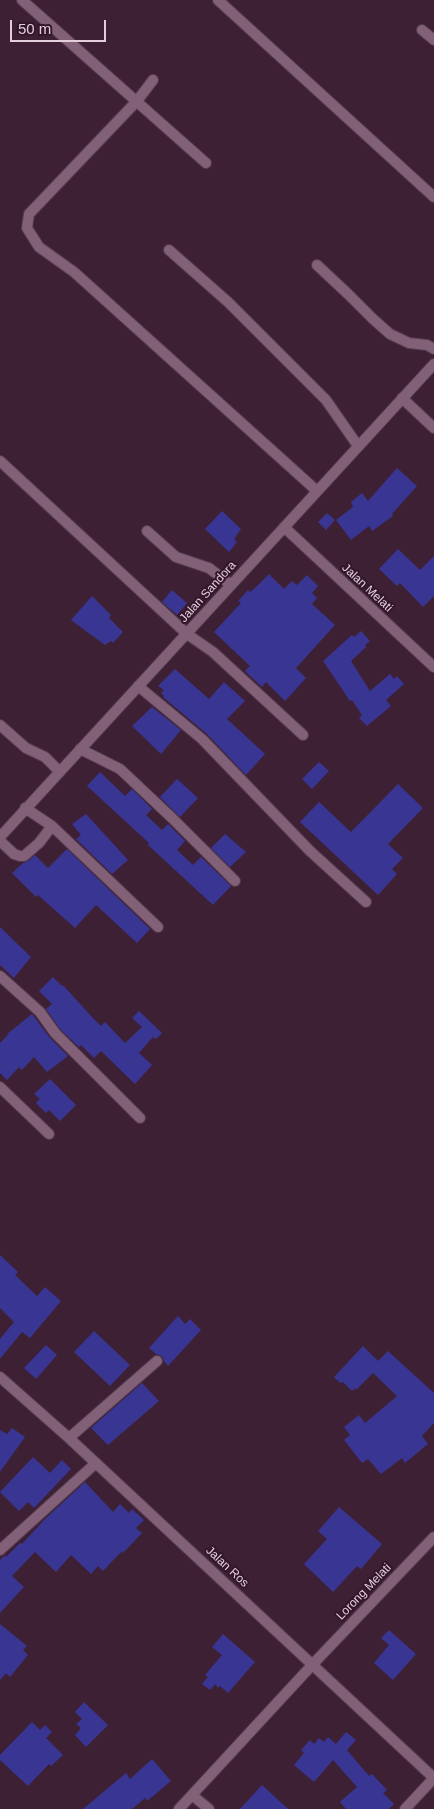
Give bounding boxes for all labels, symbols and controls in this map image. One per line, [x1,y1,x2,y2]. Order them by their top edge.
scale bar [12,10,109,42]
text: 50 m [18,20,51,37]
street label: Jalan Sandora [177,558,239,626]
street label: Jalan Melati [339,561,395,615]
street label: Jalan Ros [203,1544,251,1590]
street label: Lorong Melati [334,1561,394,1623]

